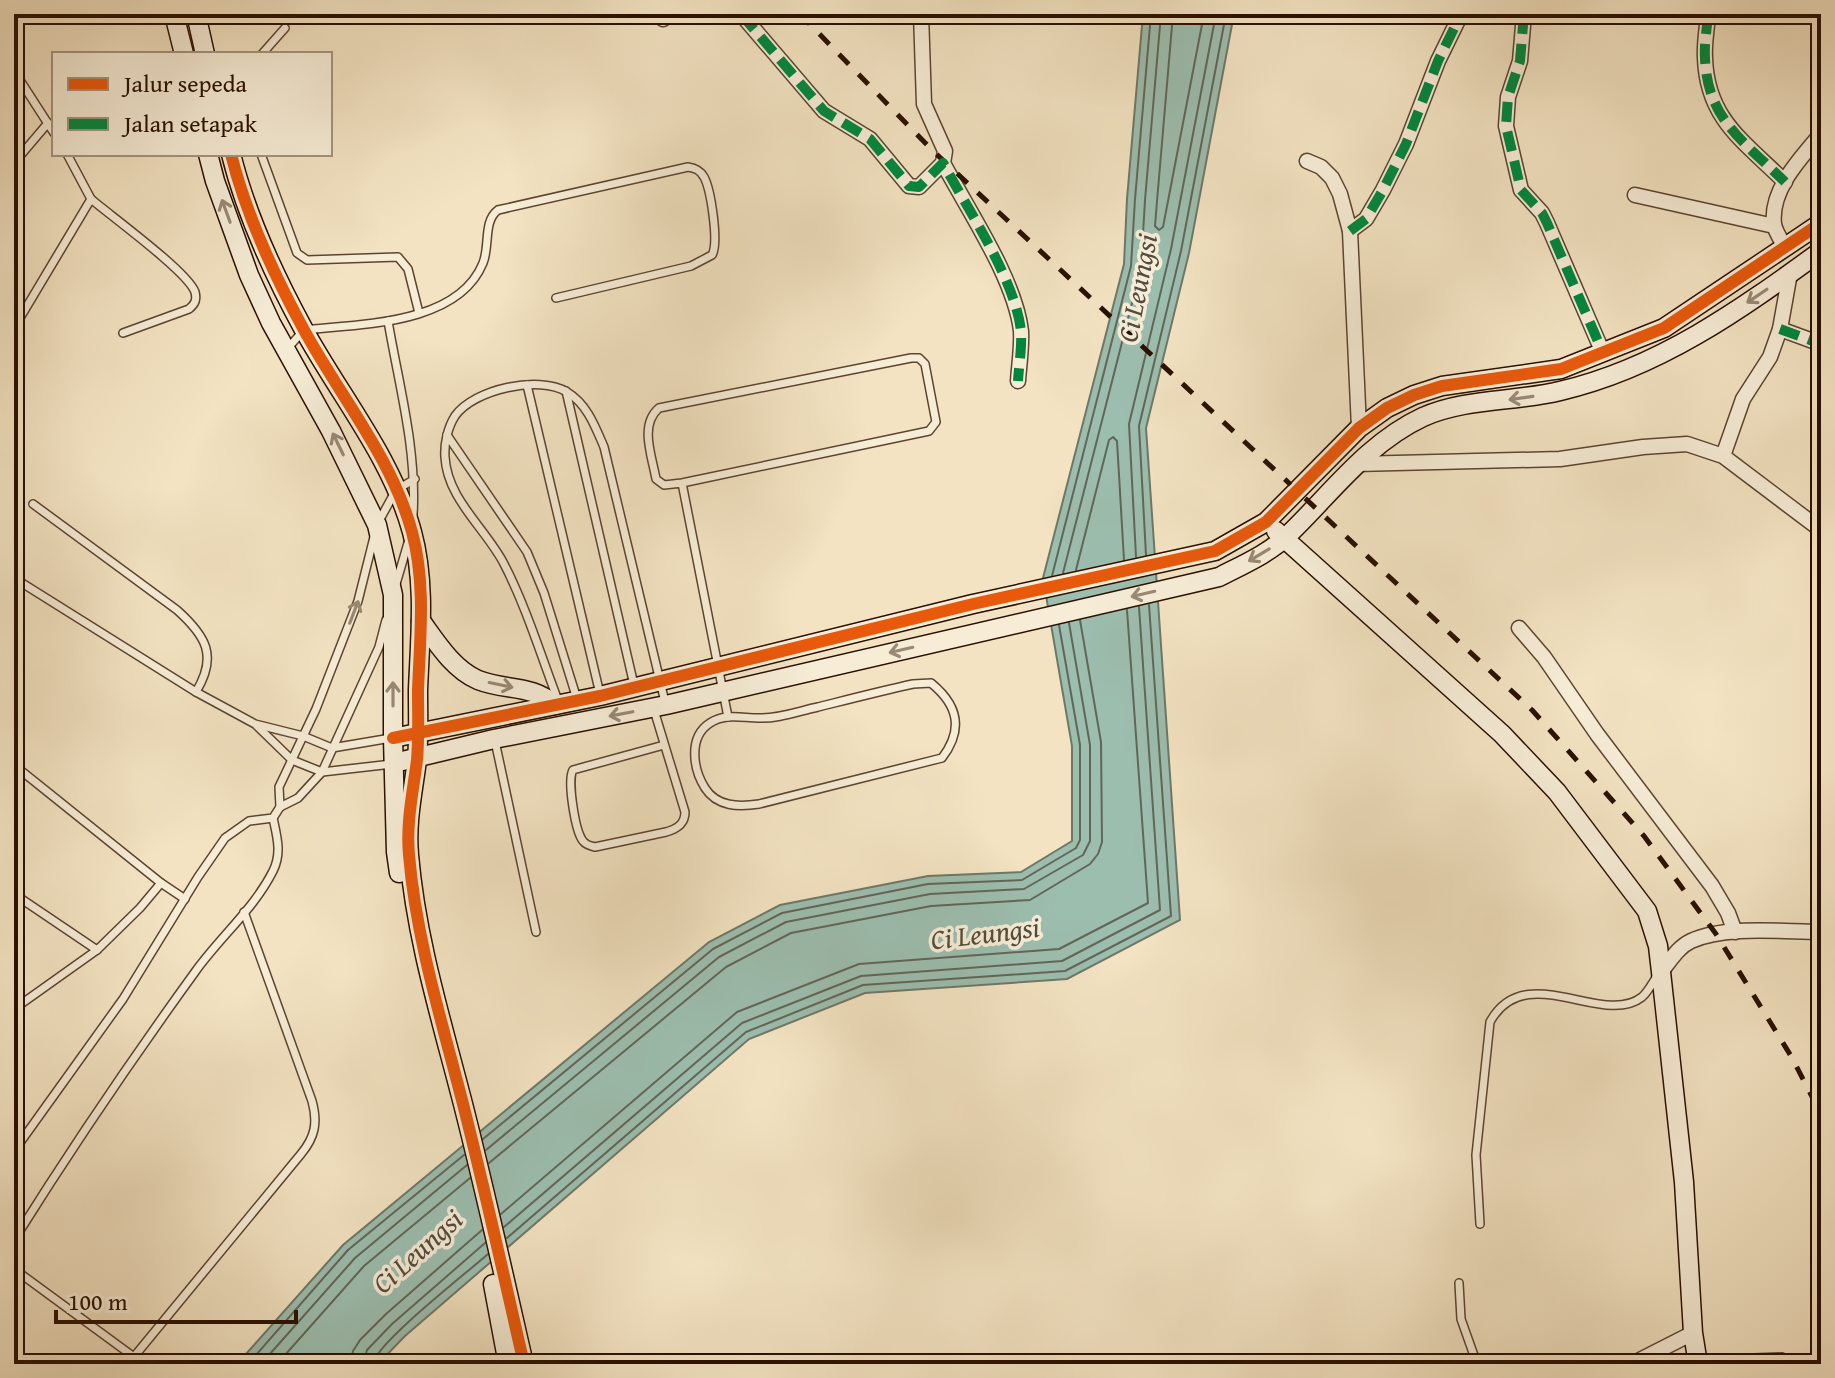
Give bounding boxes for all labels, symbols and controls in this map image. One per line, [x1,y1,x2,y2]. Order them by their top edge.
legend [52,52,332,156]
text: Jalur sepeda [121,66,248,101]
text: Jalan setapak [121,106,258,141]
one-way arrow [217,198,232,223]
water label: Ci Leungsi [1106,230,1167,345]
one-way arrow [1746,288,1769,304]
one-way arrow [1509,391,1534,406]
one-way arrow [330,433,345,457]
one-way arrow [1248,547,1271,563]
one-way arrow [1131,587,1156,602]
one-way arrow [348,601,362,625]
one-way arrow [889,643,915,658]
one-way arrow [488,678,513,693]
one-way arrow [385,681,401,708]
one-way arrow [608,708,634,723]
water label: Ci Leungsi [928,906,1042,960]
water label: Ci Leungsi [362,1199,471,1302]
scale bar [56,1274,296,1324]
text: 100 m [68,1284,128,1319]

